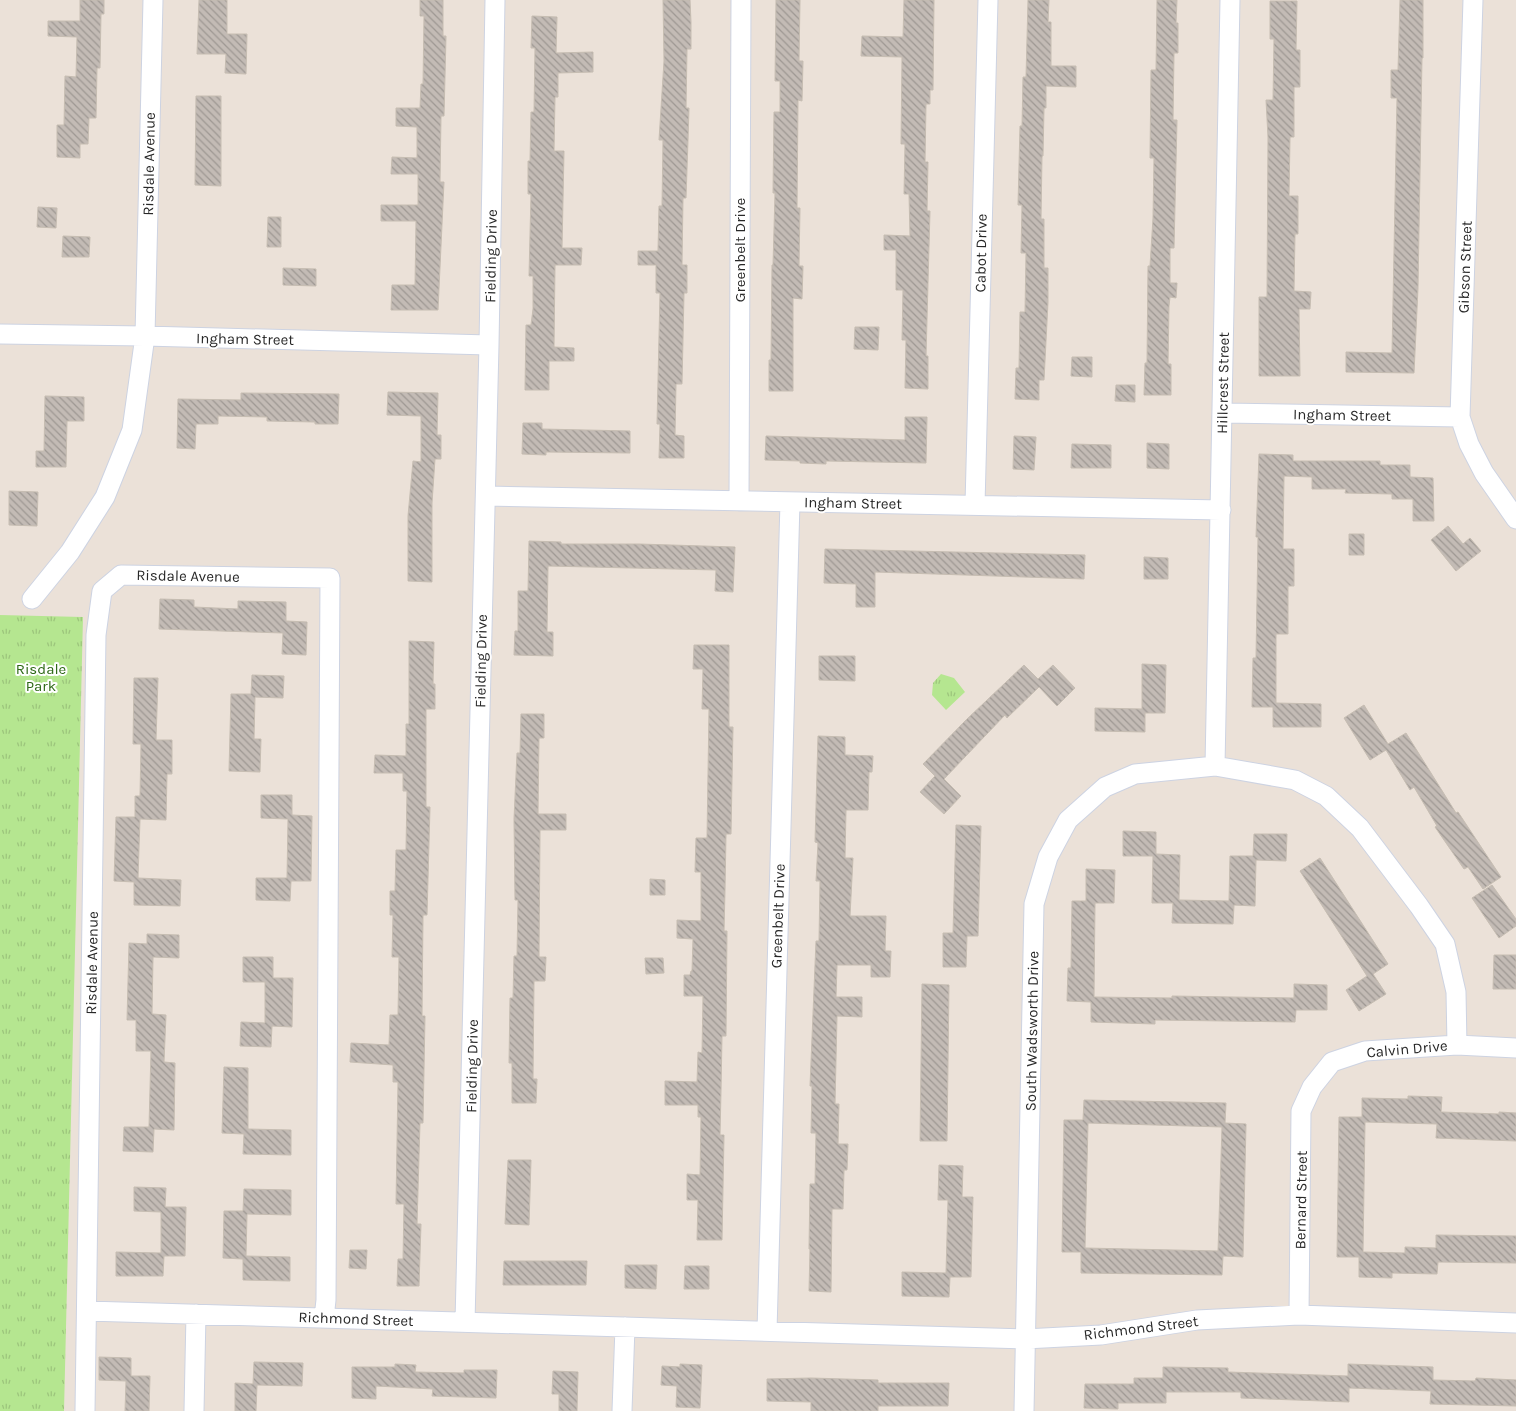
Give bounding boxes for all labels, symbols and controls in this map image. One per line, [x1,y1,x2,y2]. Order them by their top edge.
street label: Risdale Avenue [139,112,159,216]
street label: Greenbelt Drive [731,198,749,302]
street label: Fielding Drive [481,209,501,303]
street label: Cabot Drive [971,213,991,293]
street label: Gibson Street [1454,220,1476,314]
street label: Ingham Street [196,329,294,349]
street label: Hillcrest Street [1213,331,1233,434]
street label: Ingham Street [1293,405,1391,425]
street label: Ingham Street [804,493,902,513]
street label: Risdale Avenue [136,566,240,586]
street label: Fielding Drive [471,614,491,708]
park label: Risdale Park [16,660,66,695]
street label: Greenbelt Drive [767,863,789,969]
street label: Risdale Avenue [82,911,102,1015]
street label: South Wadsworth Drive [1022,951,1042,1111]
street label: Fielding Drive [462,1019,482,1113]
street label: Calvin Drive [1366,1036,1448,1062]
street label: Bernard Street [1291,1150,1311,1250]
street label: Richmond Street [298,1308,414,1330]
street label: Richmond Street [1083,1312,1200,1344]

